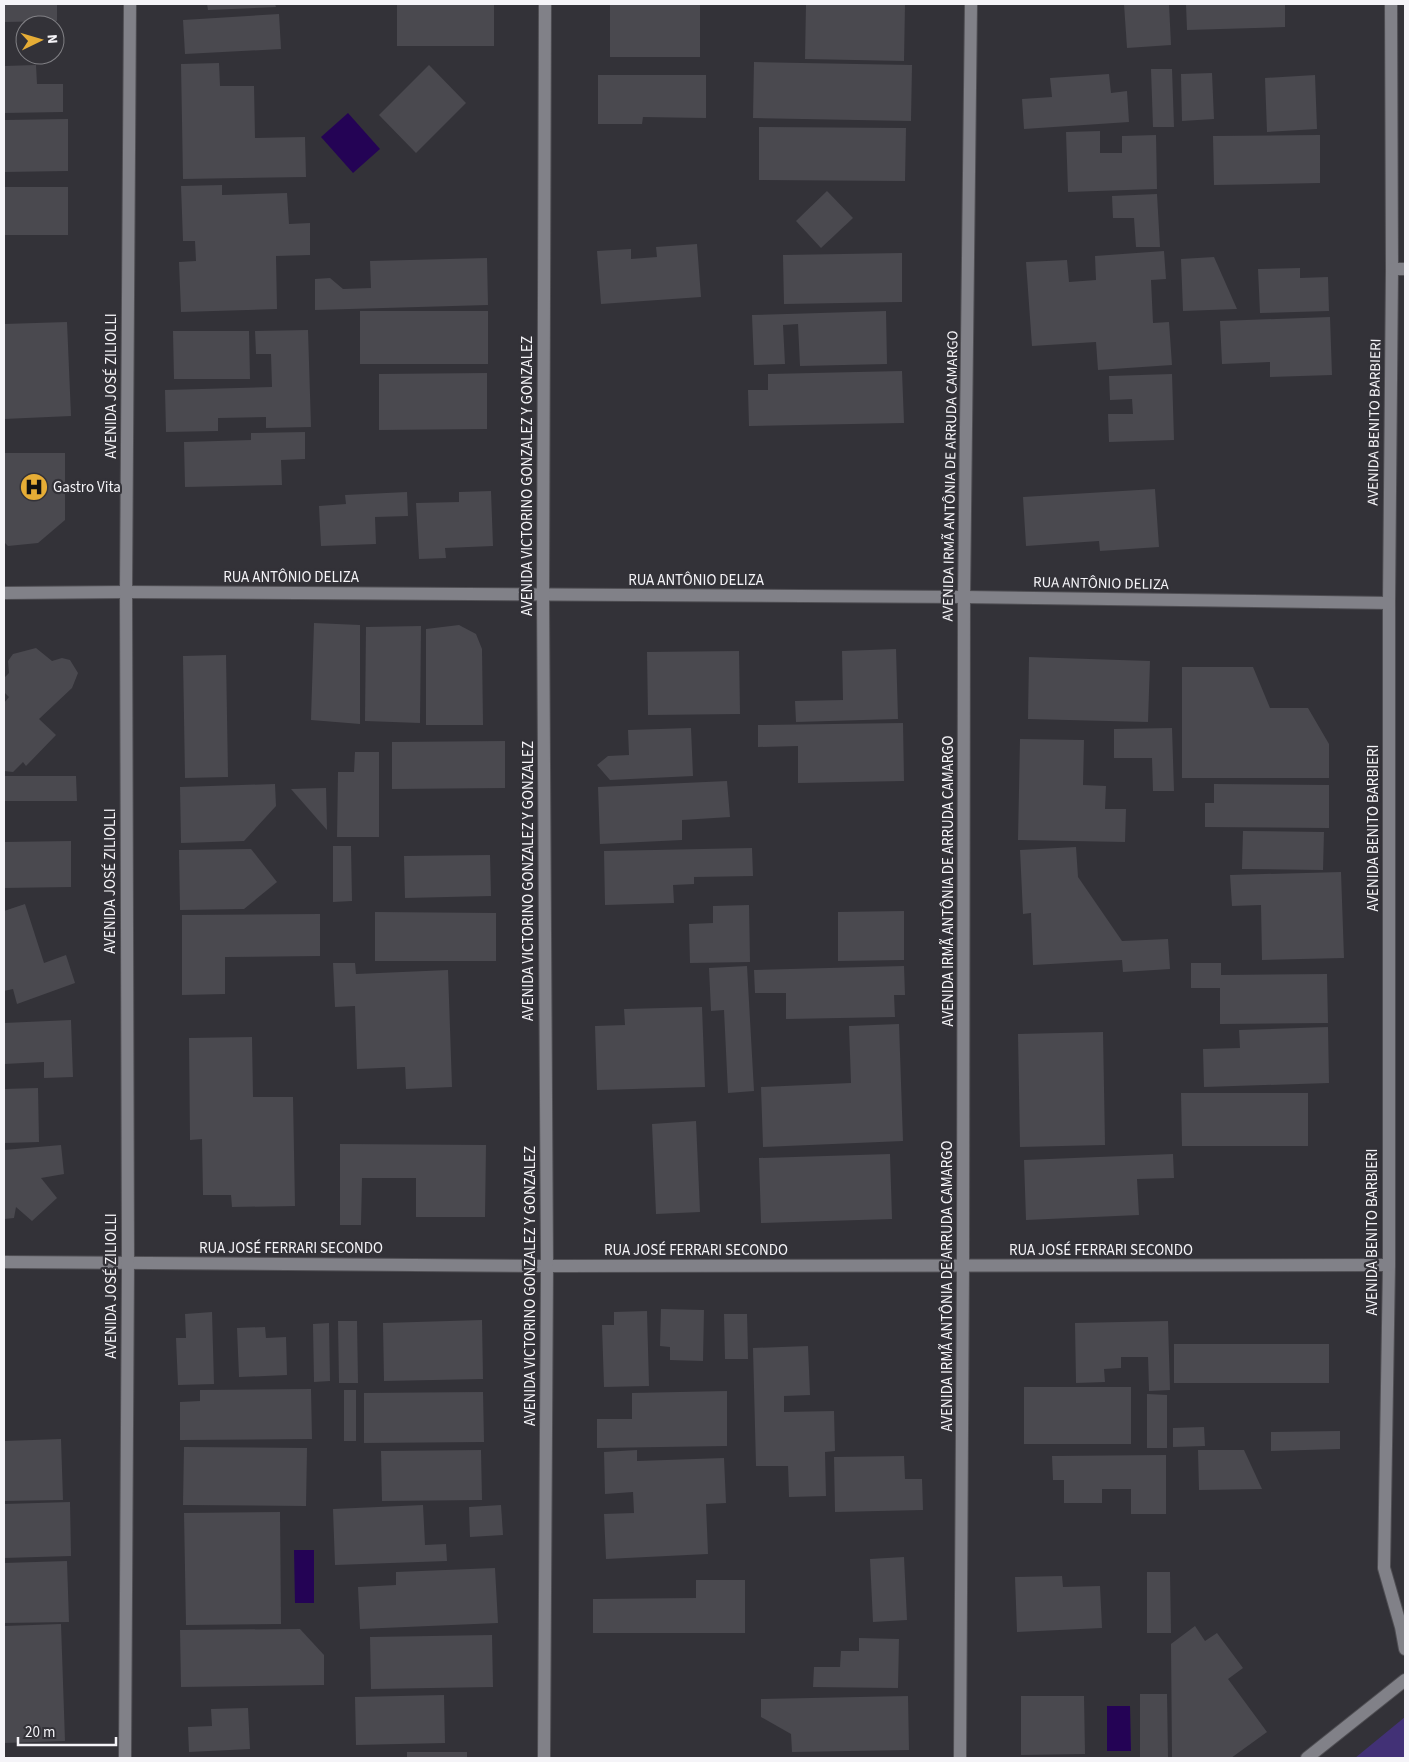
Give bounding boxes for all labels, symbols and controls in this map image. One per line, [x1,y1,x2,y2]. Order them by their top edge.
north arrow [15,15,65,65]
text: N [42,33,62,44]
street label: AVENIDA JOSÉ ZILIOLLI [101,313,122,459]
street label: AVENIDA IRMÃ ANTÔNIA DE ARRUDA CAMARGO [937,330,964,622]
street label: AVENIDA VICTORINO GONZALEZ Y GONZALEZ [517,336,538,616]
street label: AVENIDA BENITO BARBIERI [1363,338,1386,506]
hospital icon: Gastro Vita [19,472,49,502]
place label: Gastro Vita [53,477,121,498]
street label: RUA ANTÔNIO DELIZA [223,567,360,588]
street label: RUA ANTÔNIO DELIZA [628,570,765,591]
street label: RUA ANTÔNIO DELIZA [1033,572,1170,595]
street label: AVENIDA IRMÃ ANTÔNIA DE ARRUDA CAMARGO [938,735,959,1027]
street label: AVENIDA VICTORINO GONZALEZ Y GONZALEZ [518,741,539,1021]
street label: AVENIDA BENITO BARBIERI [1363,744,1384,912]
street label: AVENIDA JOSÉ ZILIOLLI [100,808,121,954]
street label: AVENIDA IRMÃ ANTÔNIA DE ARRUDA CAMARGO [937,1140,958,1432]
street label: AVENIDA VICTORINO GONZALEZ Y GONZALEZ [520,1146,541,1426]
street label: AVENIDA BENITO BARBIERI [1362,1148,1383,1316]
street label: AVENIDA JOSÉ ZILIOLLI [101,1213,122,1359]
street label: RUA JOSÉ FERRARI SECONDO [199,1238,383,1259]
street label: RUA JOSÉ FERRARI SECONDO [604,1240,788,1261]
street label: RUA JOSÉ FERRARI SECONDO [1009,1240,1193,1261]
scale bar [18,1714,115,1746]
text: 20 m [25,1722,55,1743]

